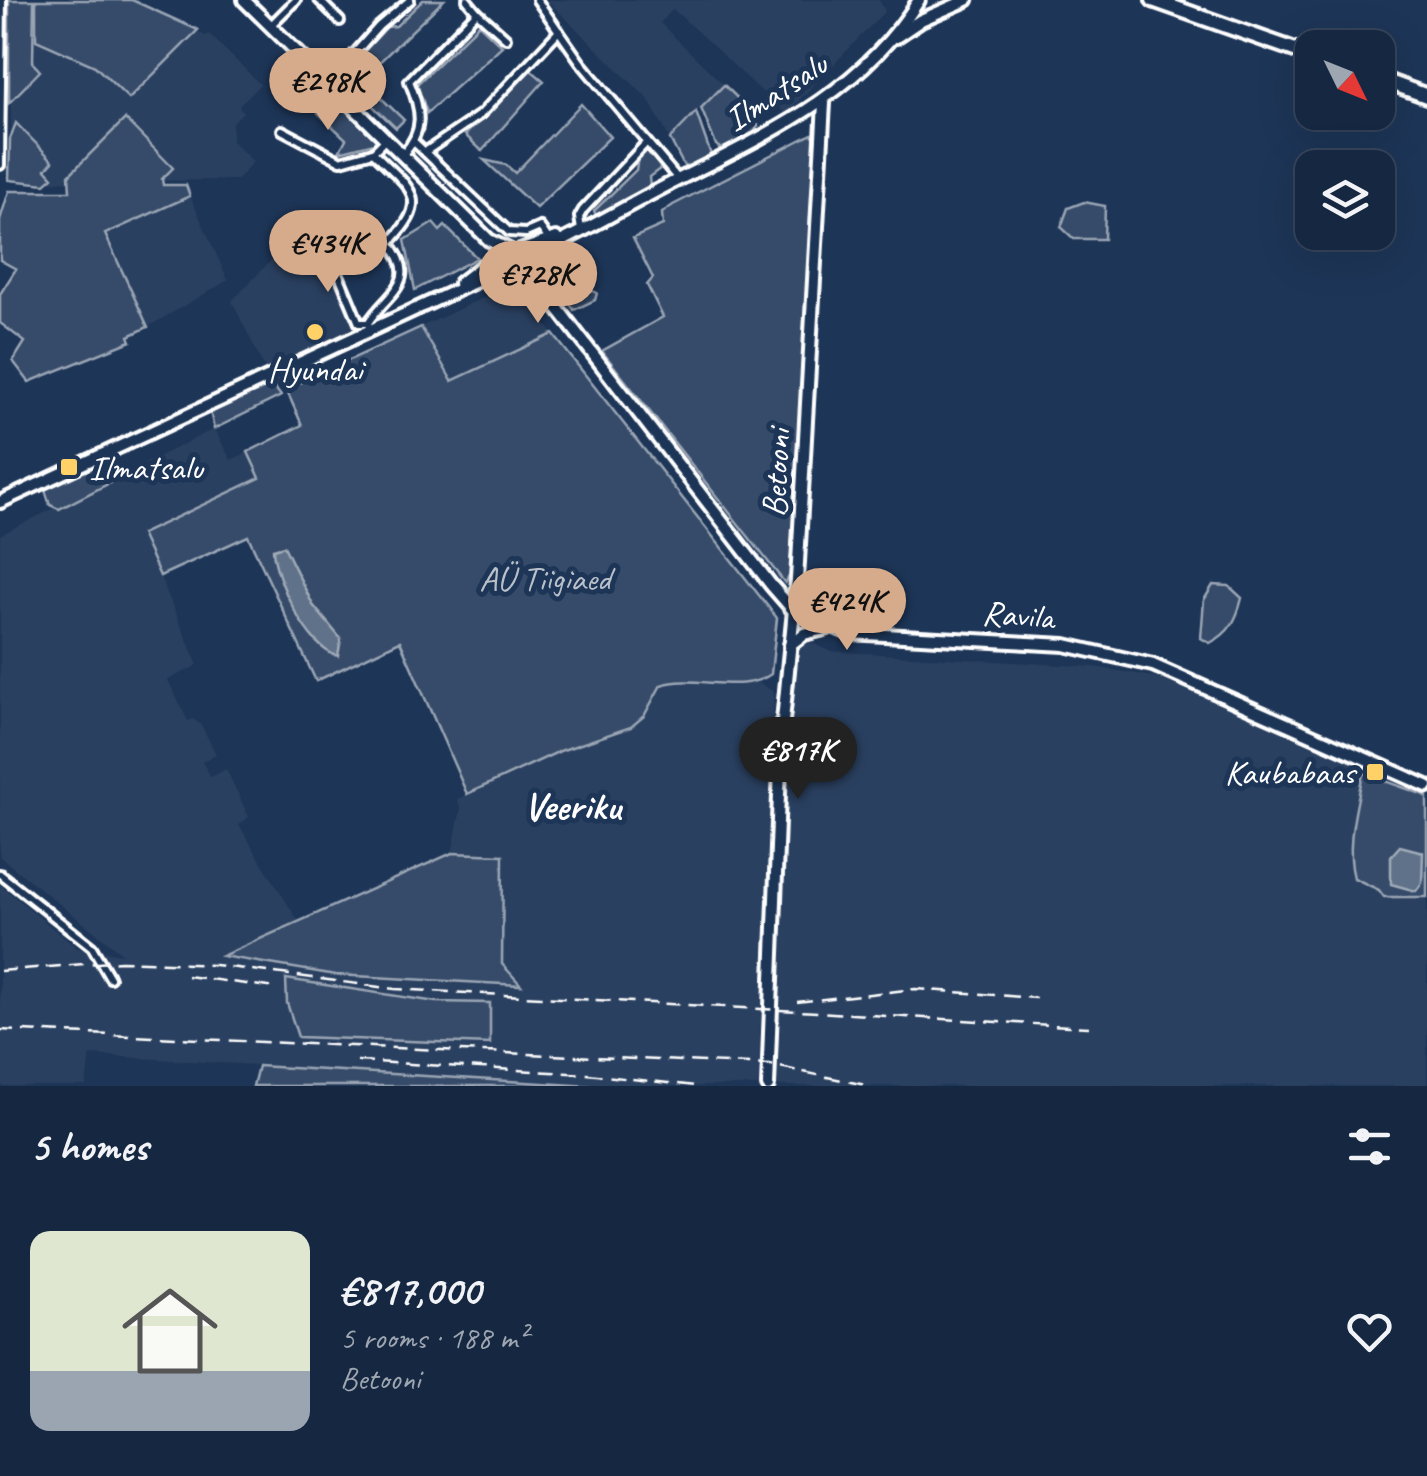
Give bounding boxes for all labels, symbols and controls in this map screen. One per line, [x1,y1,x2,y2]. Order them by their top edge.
north arrow [1295,30,1395,130]
map controls [1295,30,1395,250]
street label: Ilmatsalu [716,41,838,142]
pin: €298K [258,48,398,133]
text: €298K [291,60,365,101]
button: layers [1295,150,1395,250]
pin: €434K [258,210,398,295]
text: €434K [291,222,365,263]
pin: €728K [468,241,608,326]
text: €728K [501,253,575,294]
marker: Hyundai [304,321,326,343]
place label: Hyundai [268,347,367,392]
street label: Betooni [751,423,801,518]
place label: Ilmatsalu [89,445,205,490]
marker: Ilmatsalu [58,456,80,478]
park label: AÜ Tiigiaed [479,556,616,601]
pin: €424K [777,568,917,653]
text: €424K [810,580,884,621]
street label: Ravila [981,590,1058,640]
pin: €817K [728,717,868,802]
text: €817K [761,729,835,770]
place label: Kaubabaas [1225,750,1358,795]
marker: Kaubabaas [1364,761,1386,783]
district label: Veeriku [523,781,624,831]
icon: filters [1342,1119,1397,1174]
text: 5 homes [30,1120,148,1173]
text: €817,000 [340,1264,480,1317]
icon: home [110,1271,230,1391]
icon: heart [1342,1304,1397,1359]
text: 5 rooms · 188 m² [340,1317,527,1358]
text: Betooni [340,1358,421,1399]

